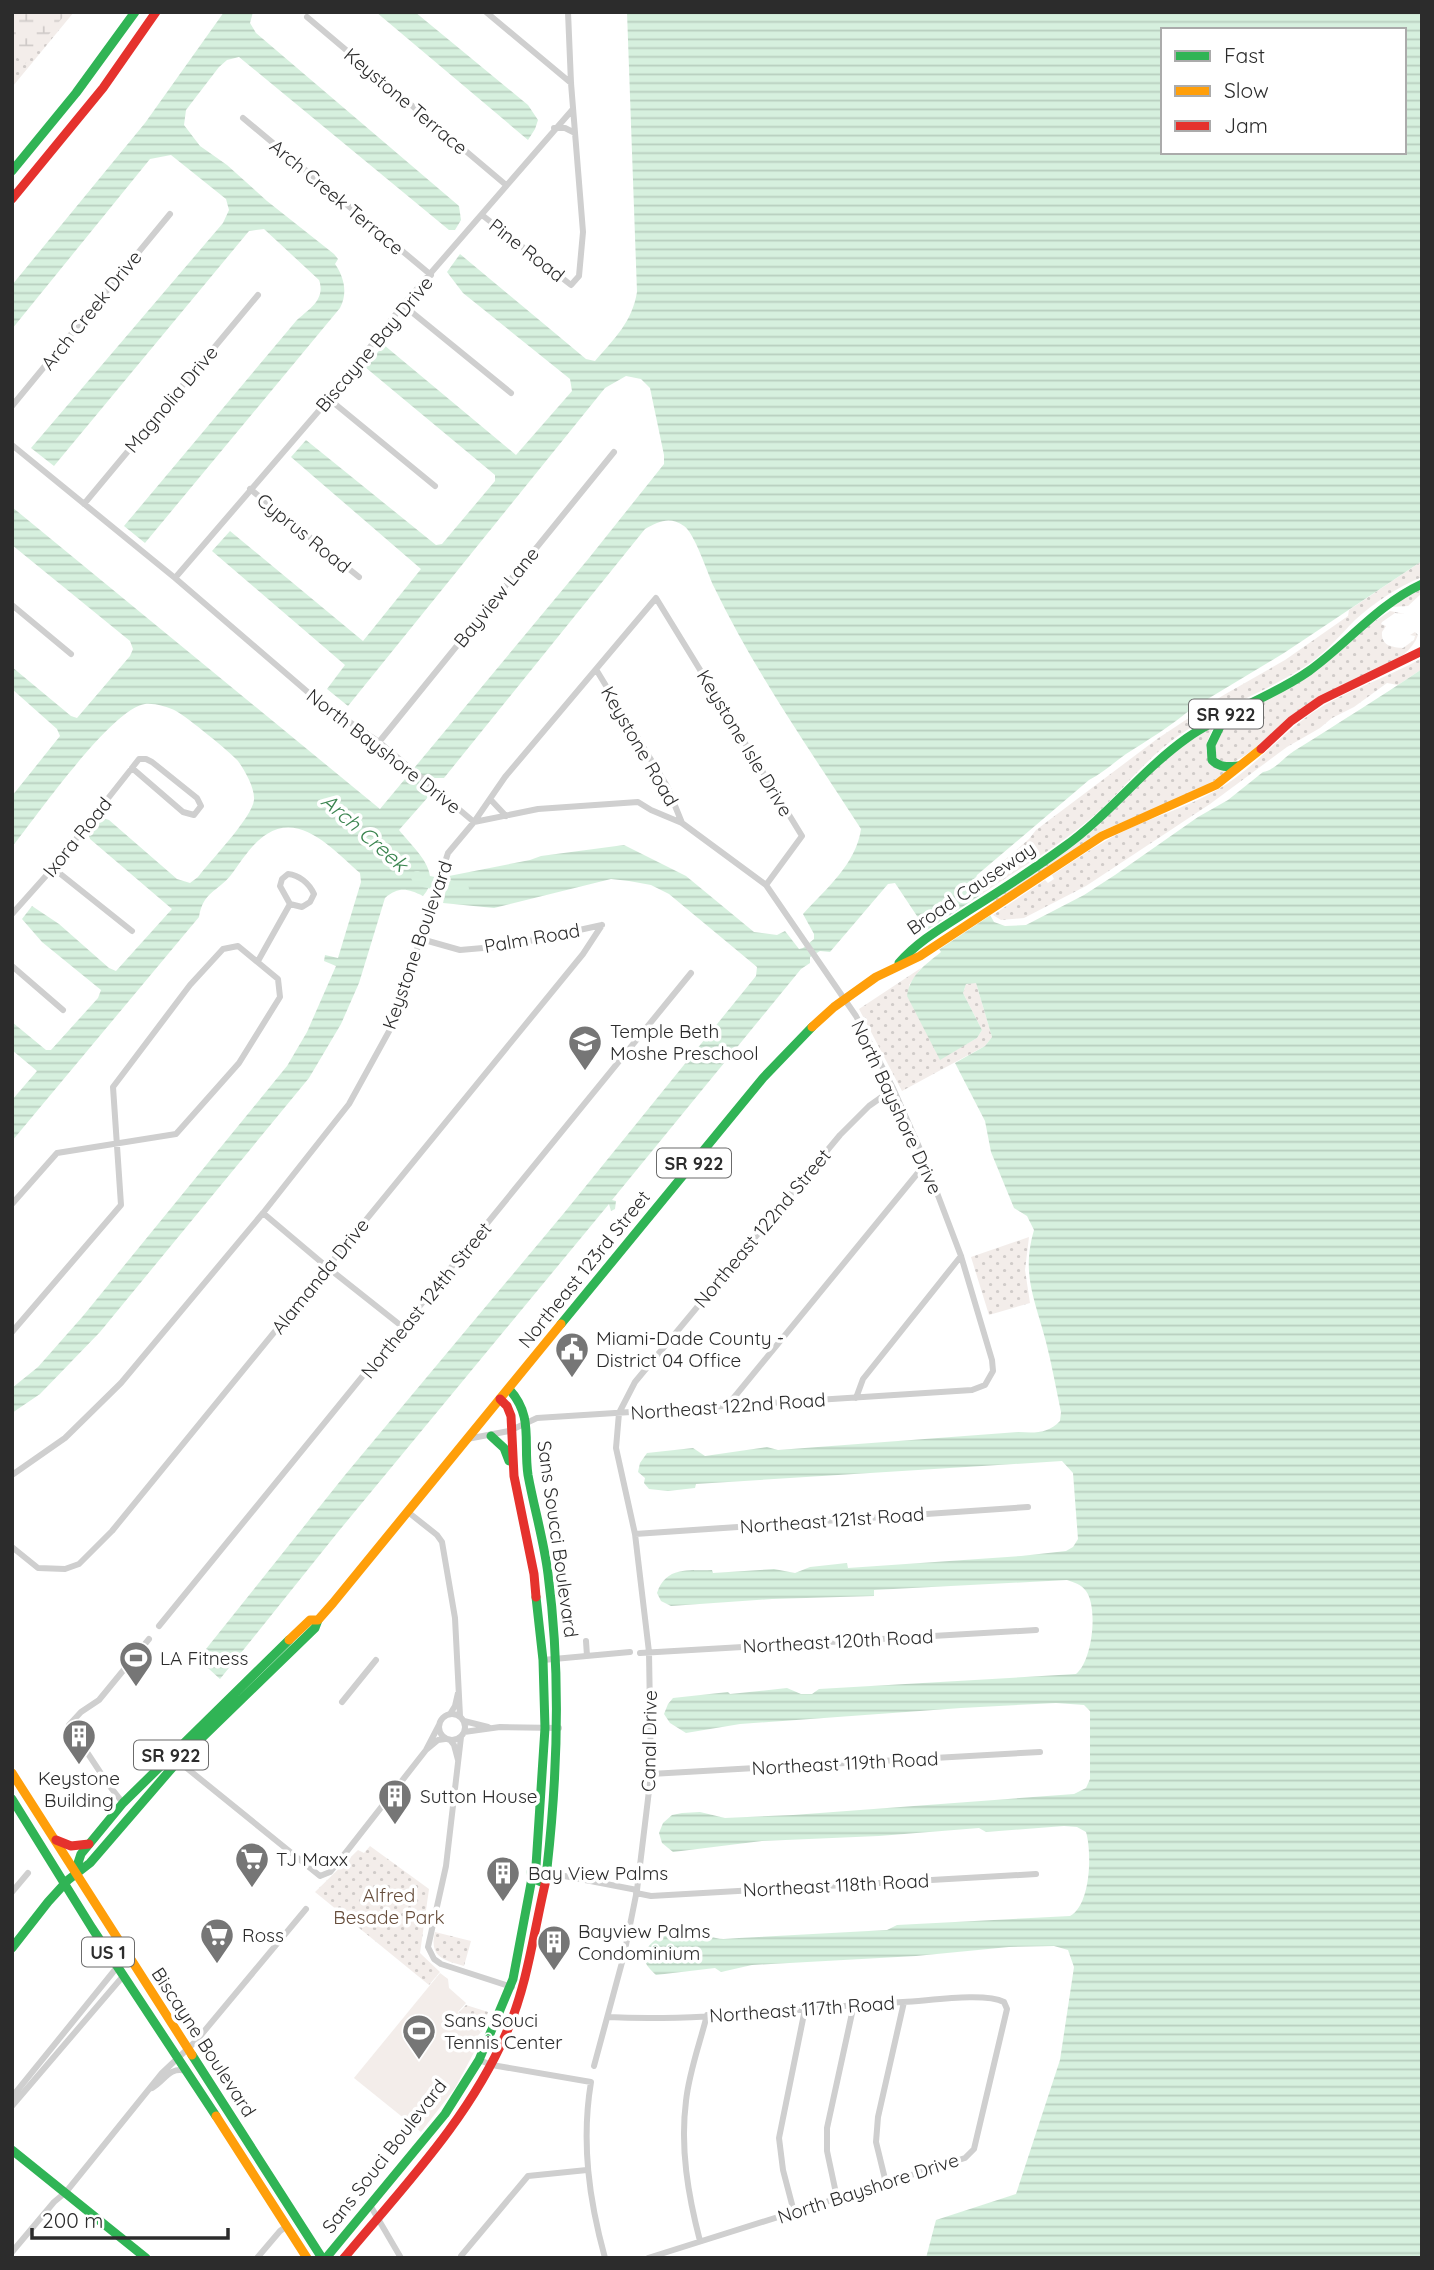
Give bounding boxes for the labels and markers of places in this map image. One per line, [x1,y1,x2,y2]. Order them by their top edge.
place label: Temple Beth Moshe Preschool [610,1019,759,1065]
school or university icon: Temple Beth Moshe Preschool [566,1023,604,1072]
place label: Miami-Dade County - District 04 Office [596,1326,784,1372]
public building icon: Miami-Dade County - District 04 Office [553,1330,591,1379]
sports icon: LA Fitness [117,1639,155,1688]
place label: LA Fitness [160,1646,248,1670]
building icon: Keystone Building [60,1717,98,1766]
place label: Keystone Building [38,1766,120,1812]
building icon: Sutton House [376,1777,414,1826]
place label: Sutton House [420,1784,538,1808]
supermarket icon: TJ Maxx [233,1840,271,1889]
place label: TJ Maxx [276,1847,348,1871]
building icon: Bay View Palms [484,1854,522,1903]
place label: Bay View Palms [528,1861,668,1885]
supermarket icon: Ross [198,1916,236,1965]
place label: Bayview Palms Condominium [578,1919,710,1965]
place label: Ross [242,1923,284,1947]
building icon: Bayview Palms Condominium [535,1923,573,1972]
place label: Sans Souci Tennis Center [444,2008,563,2054]
sports icon: Sans Souci Tennis Center [400,2012,438,2061]

